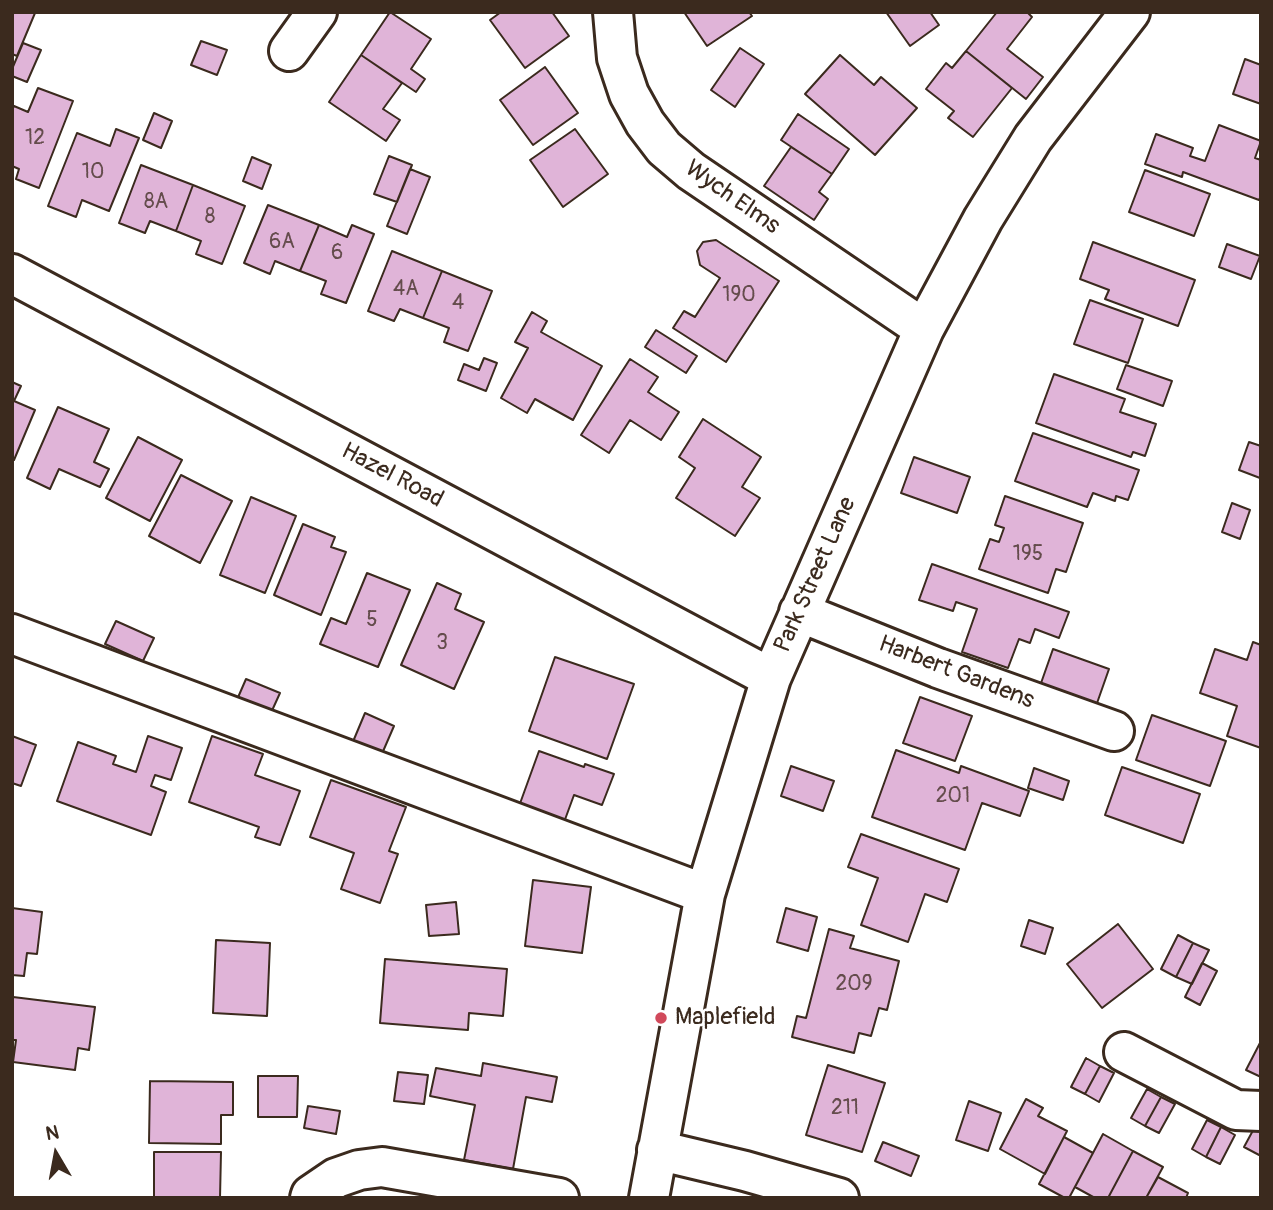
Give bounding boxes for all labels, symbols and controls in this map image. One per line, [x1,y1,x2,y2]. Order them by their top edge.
house number: 12 [25,126,45,152]
street label: Wych Elms [679,155,785,241]
house number: 10 [82,160,104,186]
house number: 8A [144,190,168,216]
house number: 8 [205,205,215,231]
house number: 6A [269,230,295,256]
house number: 6 [331,241,343,267]
house number: 4A [393,277,419,303]
house number: 190 [722,283,756,309]
house number: 4 [452,291,464,317]
street label: Hazel Road [336,437,448,515]
street label: Park Street Lane [769,493,863,657]
house number: 195 [1013,542,1043,568]
house number: 5 [366,608,378,634]
street label: Harbert Gardens [874,630,1038,716]
house number: 3 [436,631,448,657]
house number: 201 [936,784,970,810]
house number: 209 [836,972,872,998]
place label: Maplefield [675,1004,776,1032]
marker: Maplefield [653,1010,669,1026]
house number: 211 [831,1096,859,1122]
north arrow [21,1119,91,1189]
text: N [44,1120,61,1146]

